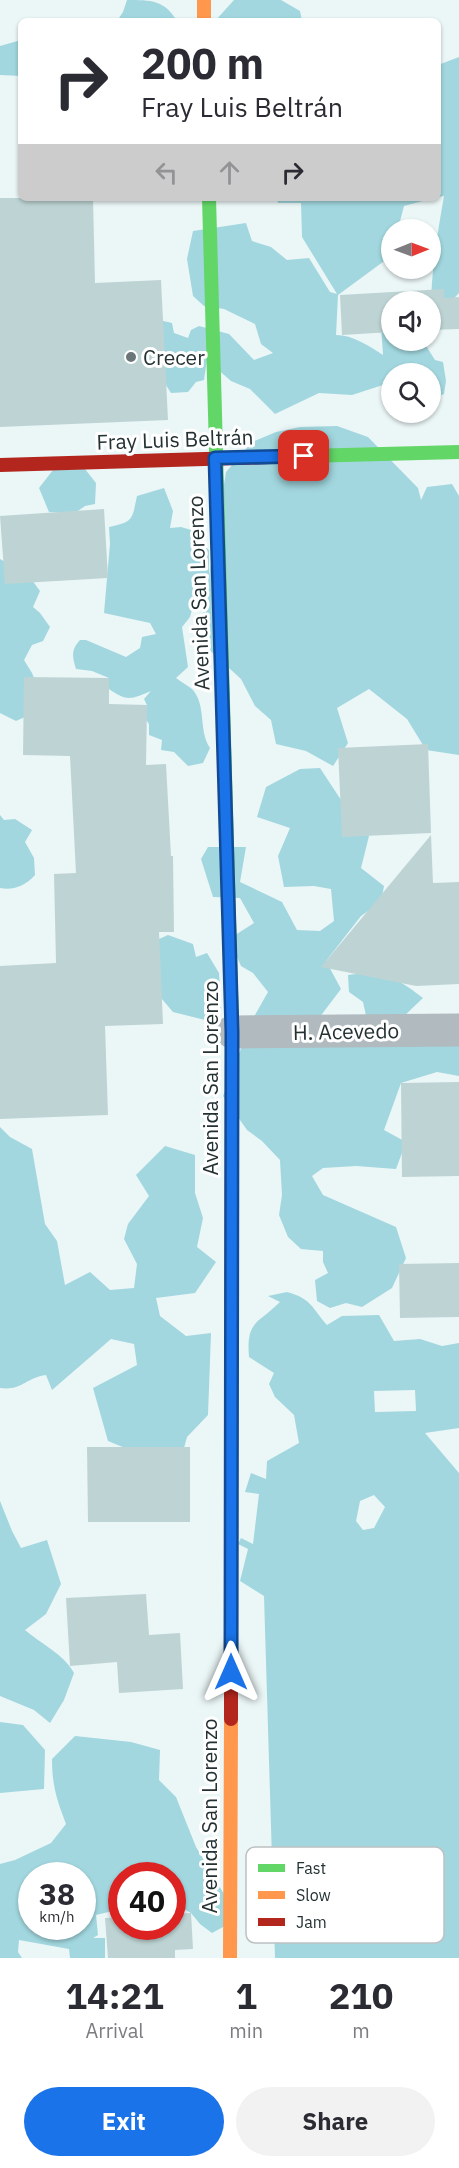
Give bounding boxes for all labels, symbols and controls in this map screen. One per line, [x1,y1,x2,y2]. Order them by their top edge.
text: 200 m [141,36,264,91]
icon: right [42,42,120,120]
text: Fray Luis Beltrán [141,89,343,124]
icon: left [150,156,183,189]
icon: ahead [213,156,246,189]
icon: right [276,156,309,189]
north arrow [381,219,441,279]
map controls [381,219,441,423]
button: sound [381,291,441,351]
place label: Crecer [143,343,205,371]
marker: Crecer [124,350,138,364]
button: search [381,363,441,423]
street label: Fray Luis Beltrán [96,422,254,456]
pin [278,430,329,481]
icon: arrive [287,439,320,472]
street label: Avenida San Lorenzo [181,495,215,691]
street label: Avenida San Lorenzo [196,981,224,1175]
street label: H. Acevedo [293,1016,399,1046]
position arrow [199,1640,263,1704]
street label: Avenida San Lorenzo [195,1719,223,1913]
legend [246,1847,444,1943]
text: Fast [296,1858,326,1878]
speed limit sign: 40 [108,1862,186,1940]
text: 38 [39,1874,75,1913]
text: Slow [296,1885,331,1905]
text: km/h [39,1907,75,1926]
text: Jam [296,1912,327,1932]
text: 14:21 [66,1972,164,2019]
text: 1 [235,1972,257,2019]
text: 210 [329,1972,393,2019]
text: Arrival [86,2017,144,2044]
text: min [229,2017,263,2044]
text: m [352,2017,370,2044]
button: Exit [24,2087,224,2156]
button: Share [236,2087,435,2156]

